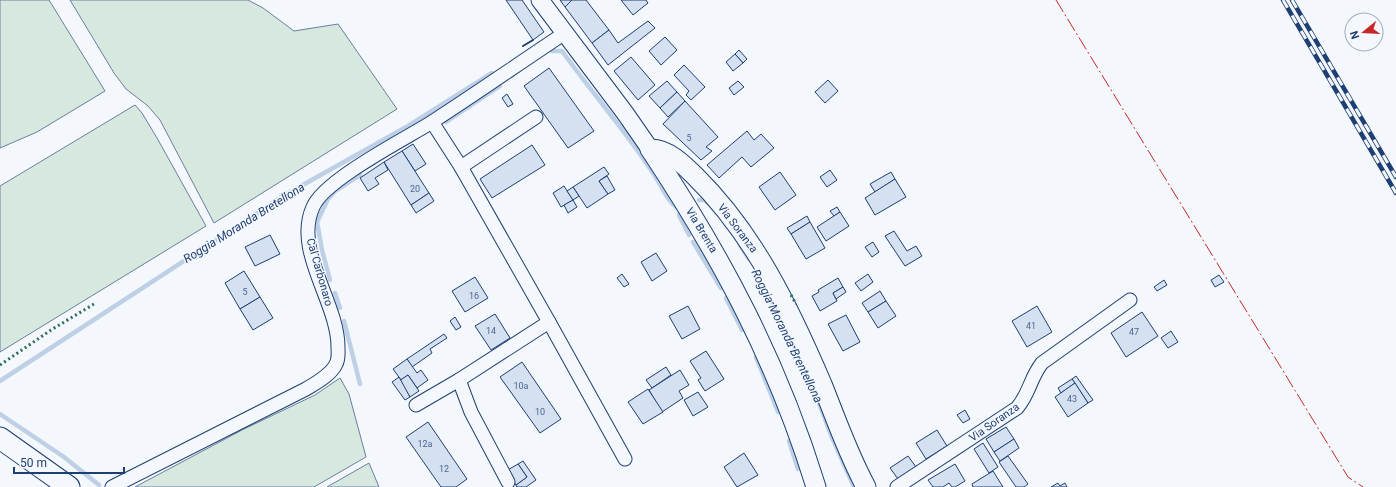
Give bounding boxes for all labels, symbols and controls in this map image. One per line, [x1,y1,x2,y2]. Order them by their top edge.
north arrow [1344,12,1384,52]
text: N [1348,29,1362,41]
house number: 5 [686,133,692,143]
water label: Roggia Moranda Bretellona [181,180,307,266]
house number: 20 [410,184,420,194]
street label: Via Soranza [715,201,760,255]
street label: Via Brenta [683,205,720,255]
street label: Cal Carbonaro [304,237,335,307]
water label: Roggia Moranda Brentellona [749,267,825,405]
house number: 5 [242,287,248,297]
house number: 16 [469,291,479,301]
house number: 41 [1026,321,1036,331]
house number: 14 [486,326,496,336]
house number: 47 [1129,327,1139,337]
house number: 10a [513,381,529,391]
house number: 43 [1067,394,1077,404]
street label: Via Soranza [967,400,1022,444]
house number: 10 [535,407,545,417]
house number: 12a [417,439,433,449]
scale bar [14,449,124,475]
text: 50 m [20,456,47,470]
house number: 12 [439,464,449,474]

